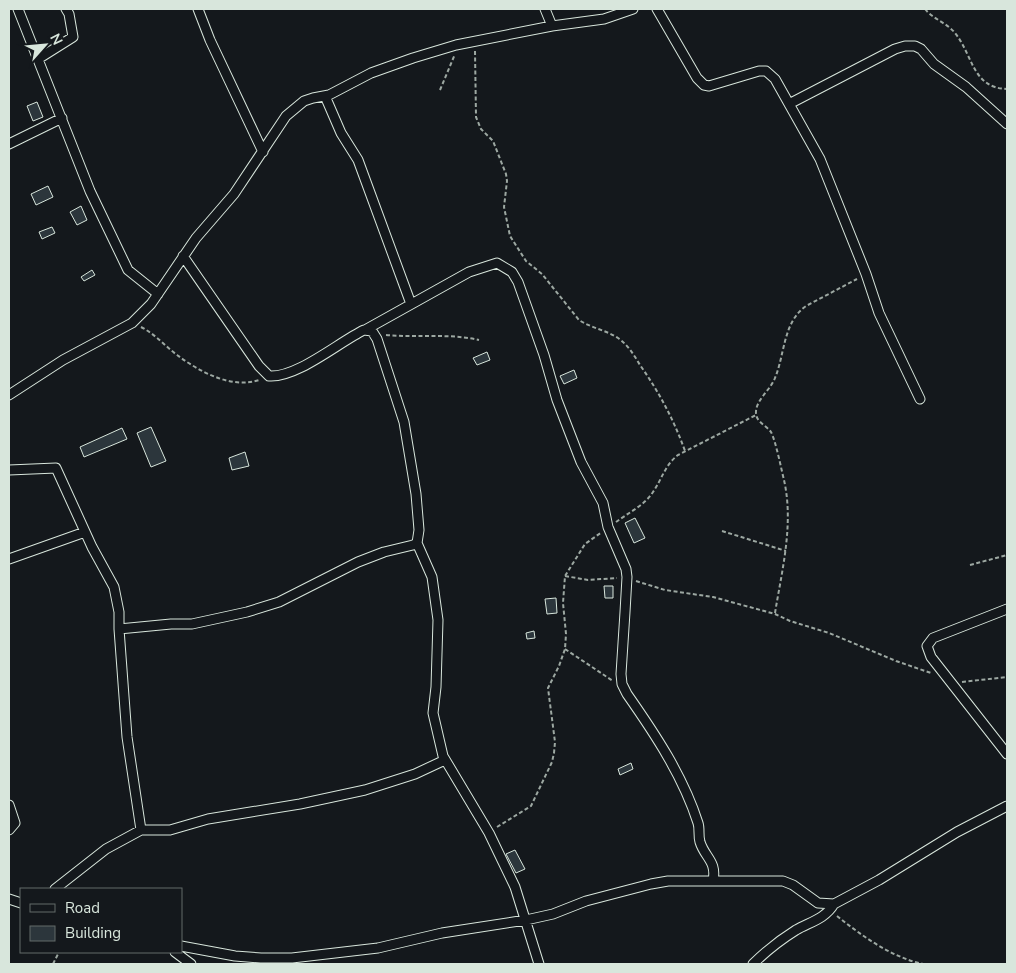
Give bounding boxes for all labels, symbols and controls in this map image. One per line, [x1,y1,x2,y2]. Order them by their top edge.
north arrow [20,20,70,70]
text: N [45,30,67,48]
legend [20,888,182,953]
text: Road [65,898,100,918]
text: Building [65,923,121,943]

